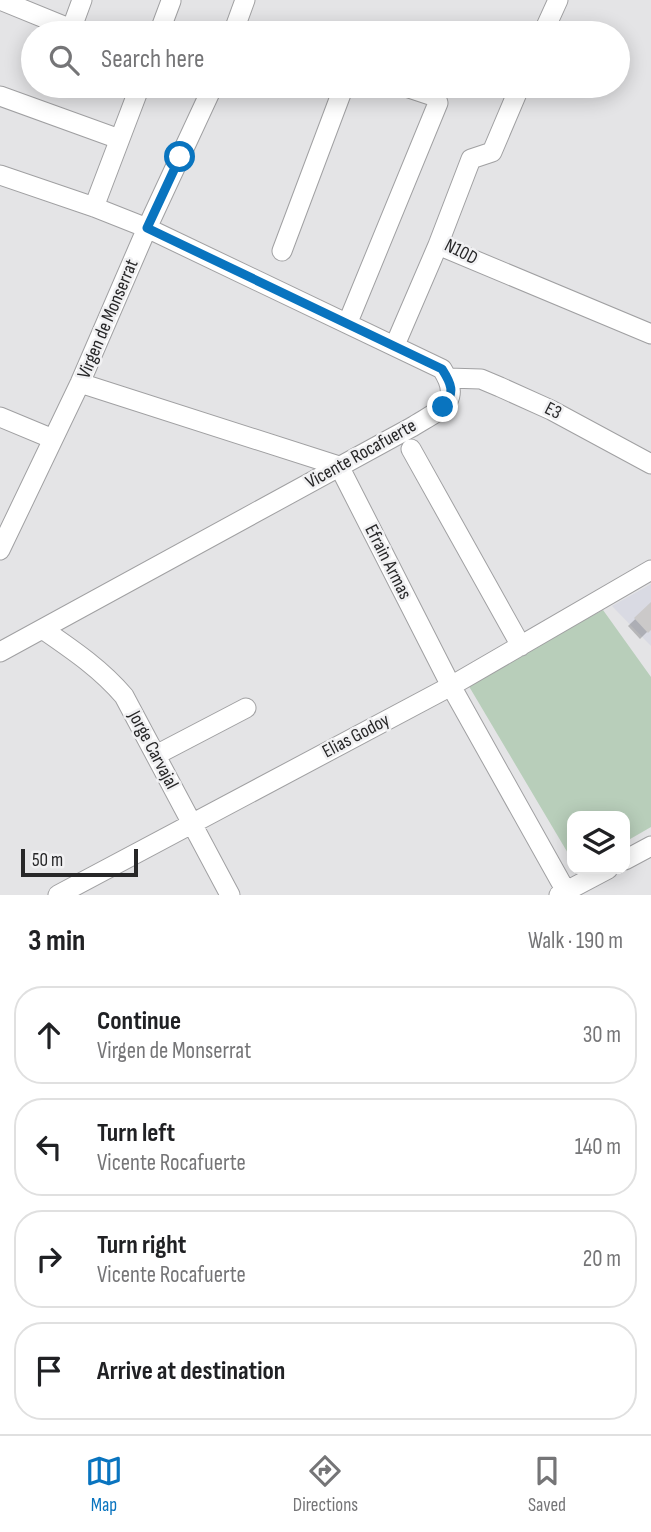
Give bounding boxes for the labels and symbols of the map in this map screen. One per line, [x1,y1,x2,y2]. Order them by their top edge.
route start [164,141,195,172]
street label: N10D [441,234,481,270]
street label: Virgen de Monserrat [73,256,144,382]
route end [427,391,458,422]
street label: E3 [541,397,565,425]
street label: Vicente Rocafuerte [302,414,420,494]
street label: Efrain Armas [359,521,417,603]
street label: Jorge Carvajal [122,706,183,793]
street label: Elias Godoy [318,708,394,763]
scale bar [21,846,138,878]

